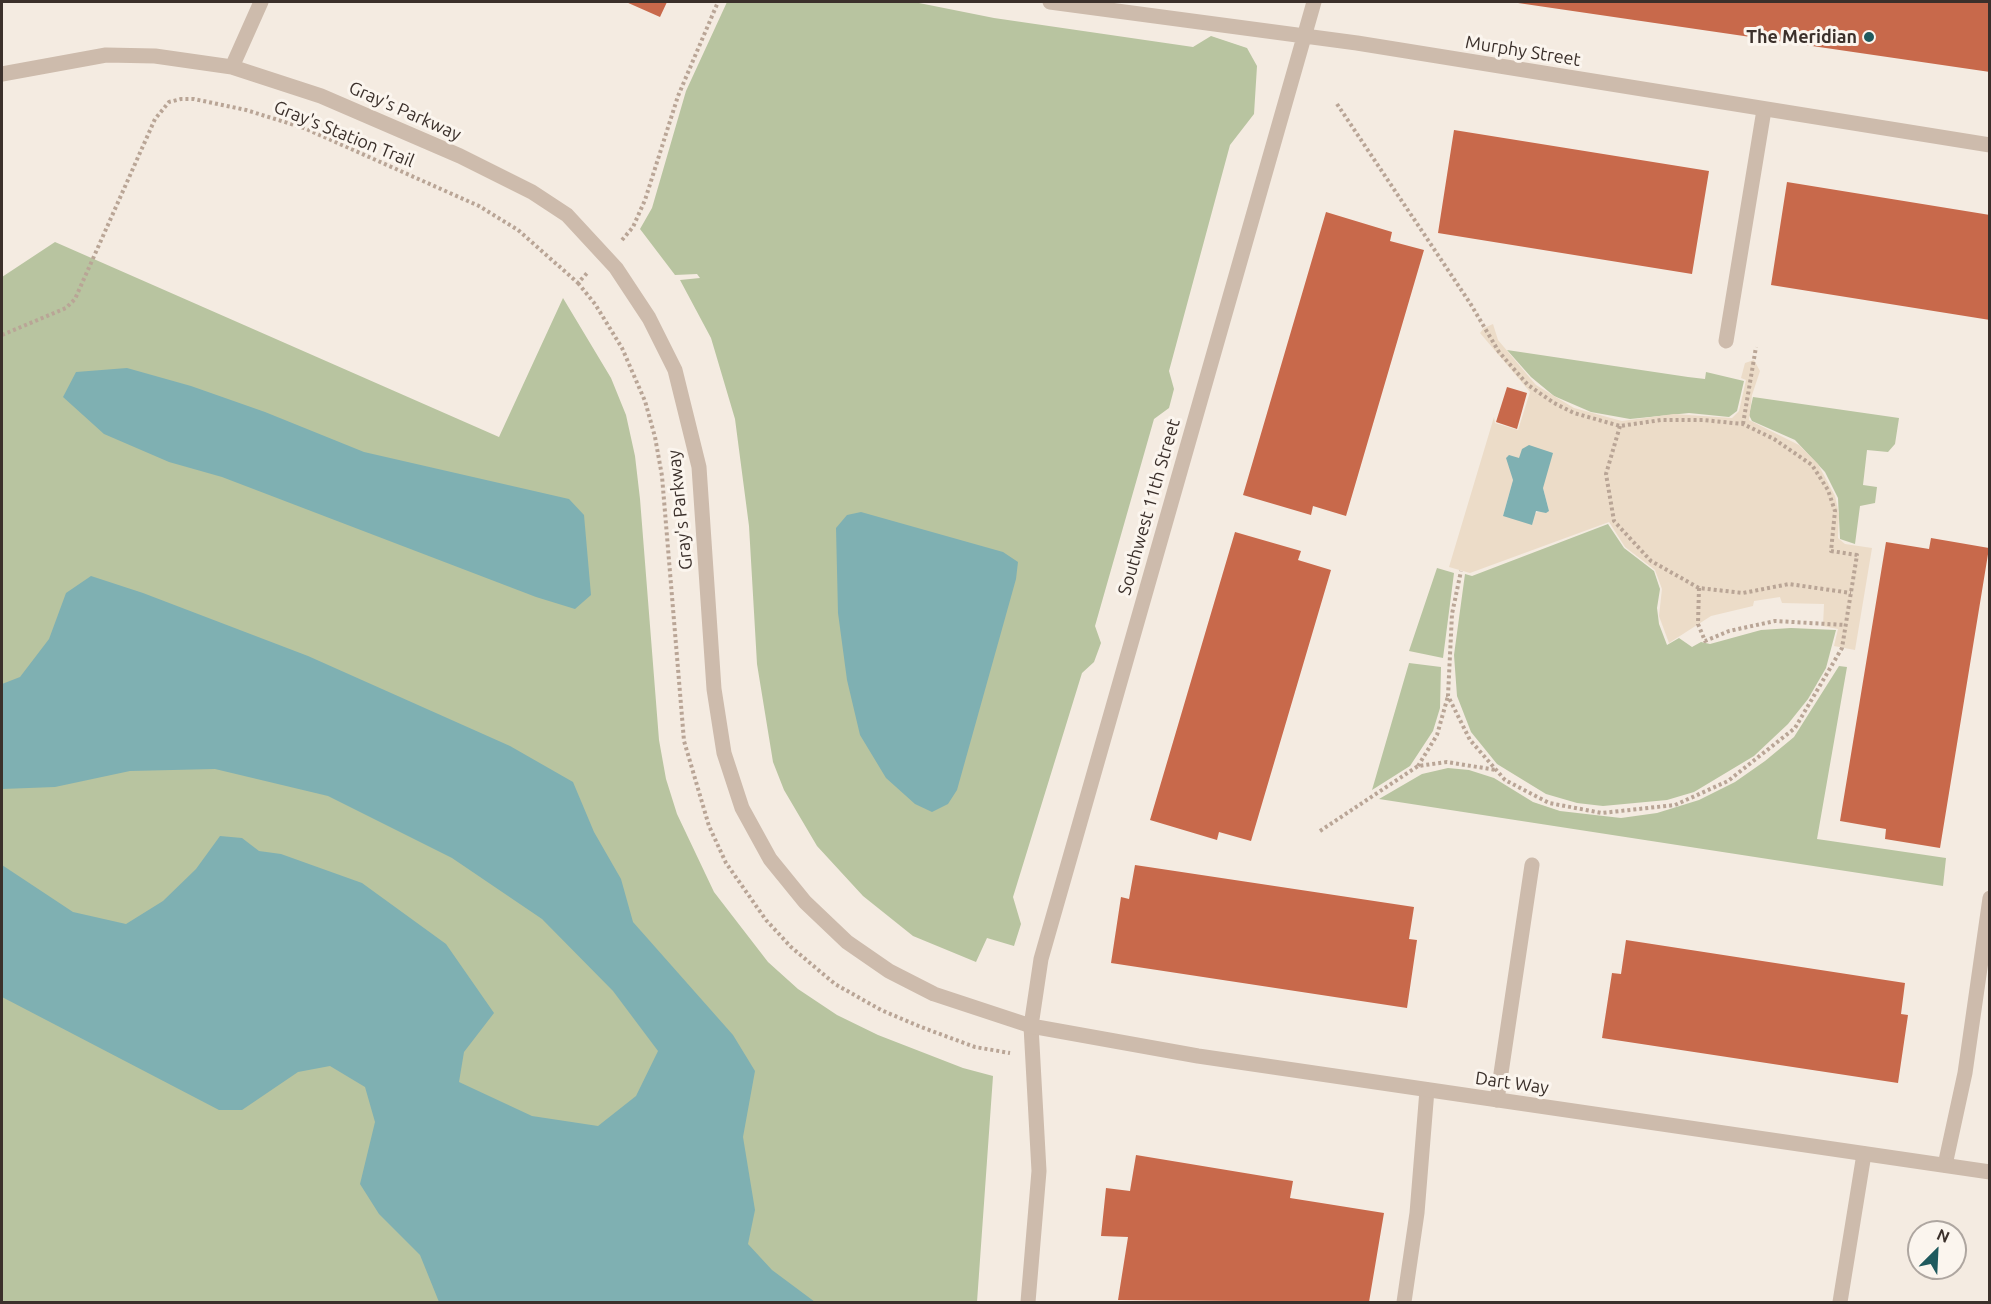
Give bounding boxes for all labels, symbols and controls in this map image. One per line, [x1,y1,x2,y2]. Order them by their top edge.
place label: The Meridian [1746,26,1857,48]
marker: The Meridian [1862,30,1876,44]
street label: Murphy Street [1464,31,1582,71]
street label: Gray's Parkway [346,77,464,145]
street label: Gray's Station Trail [271,96,417,172]
street label: Southwest 11th Street [1113,416,1185,598]
street label: Gray's Parkway [663,449,697,571]
street label: Dart Way [1474,1067,1550,1099]
north arrow [1907,1220,1967,1280]
text: N [1934,1225,1953,1246]

